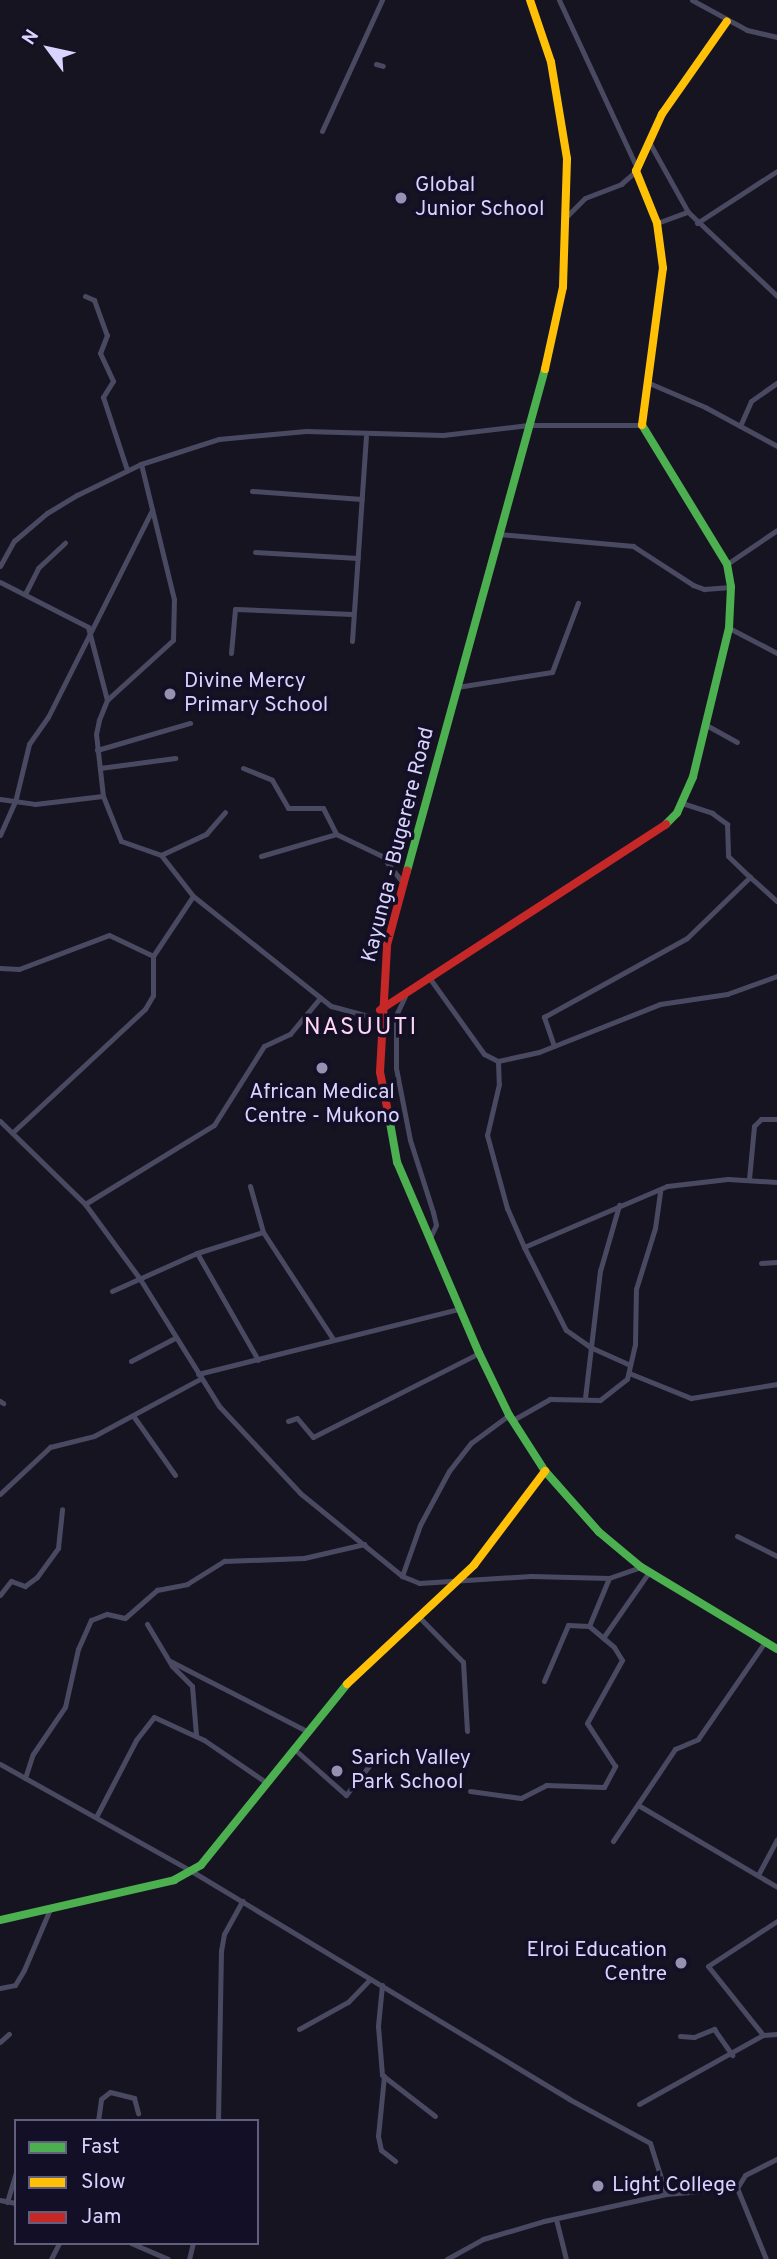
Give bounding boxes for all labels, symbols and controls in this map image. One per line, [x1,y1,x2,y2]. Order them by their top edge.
north arrow [14,14,84,84]
text: N [18,25,45,50]
place label: Global Junior School [415,173,544,223]
marker: Global Junior School [393,190,409,206]
place label: Divine Mercy Primary School [184,669,328,719]
marker: Divine Mercy Primary School [162,686,178,702]
street label: Kayunga - Bugerere Road [358,725,440,965]
district label: NASUUTI [305,1015,417,1043]
marker: African Medical Centre - Mukono [312,1058,332,1078]
place label: African Medical Centre - Mukono [244,1080,400,1130]
place label: Sarich Valley Park School [351,1746,472,1796]
marker: Sarich Valley Park School [329,1763,345,1779]
place label: Elroi Education Centre [527,1938,667,1988]
marker: Elroi Education Centre [673,1955,689,1971]
legend [14,2119,259,2245]
text: Fast [81,2134,120,2161]
text: Slow [81,2169,126,2196]
place label: Light College [612,2173,736,2199]
marker: Light College [590,2178,606,2194]
text: Jam [81,2204,122,2231]

